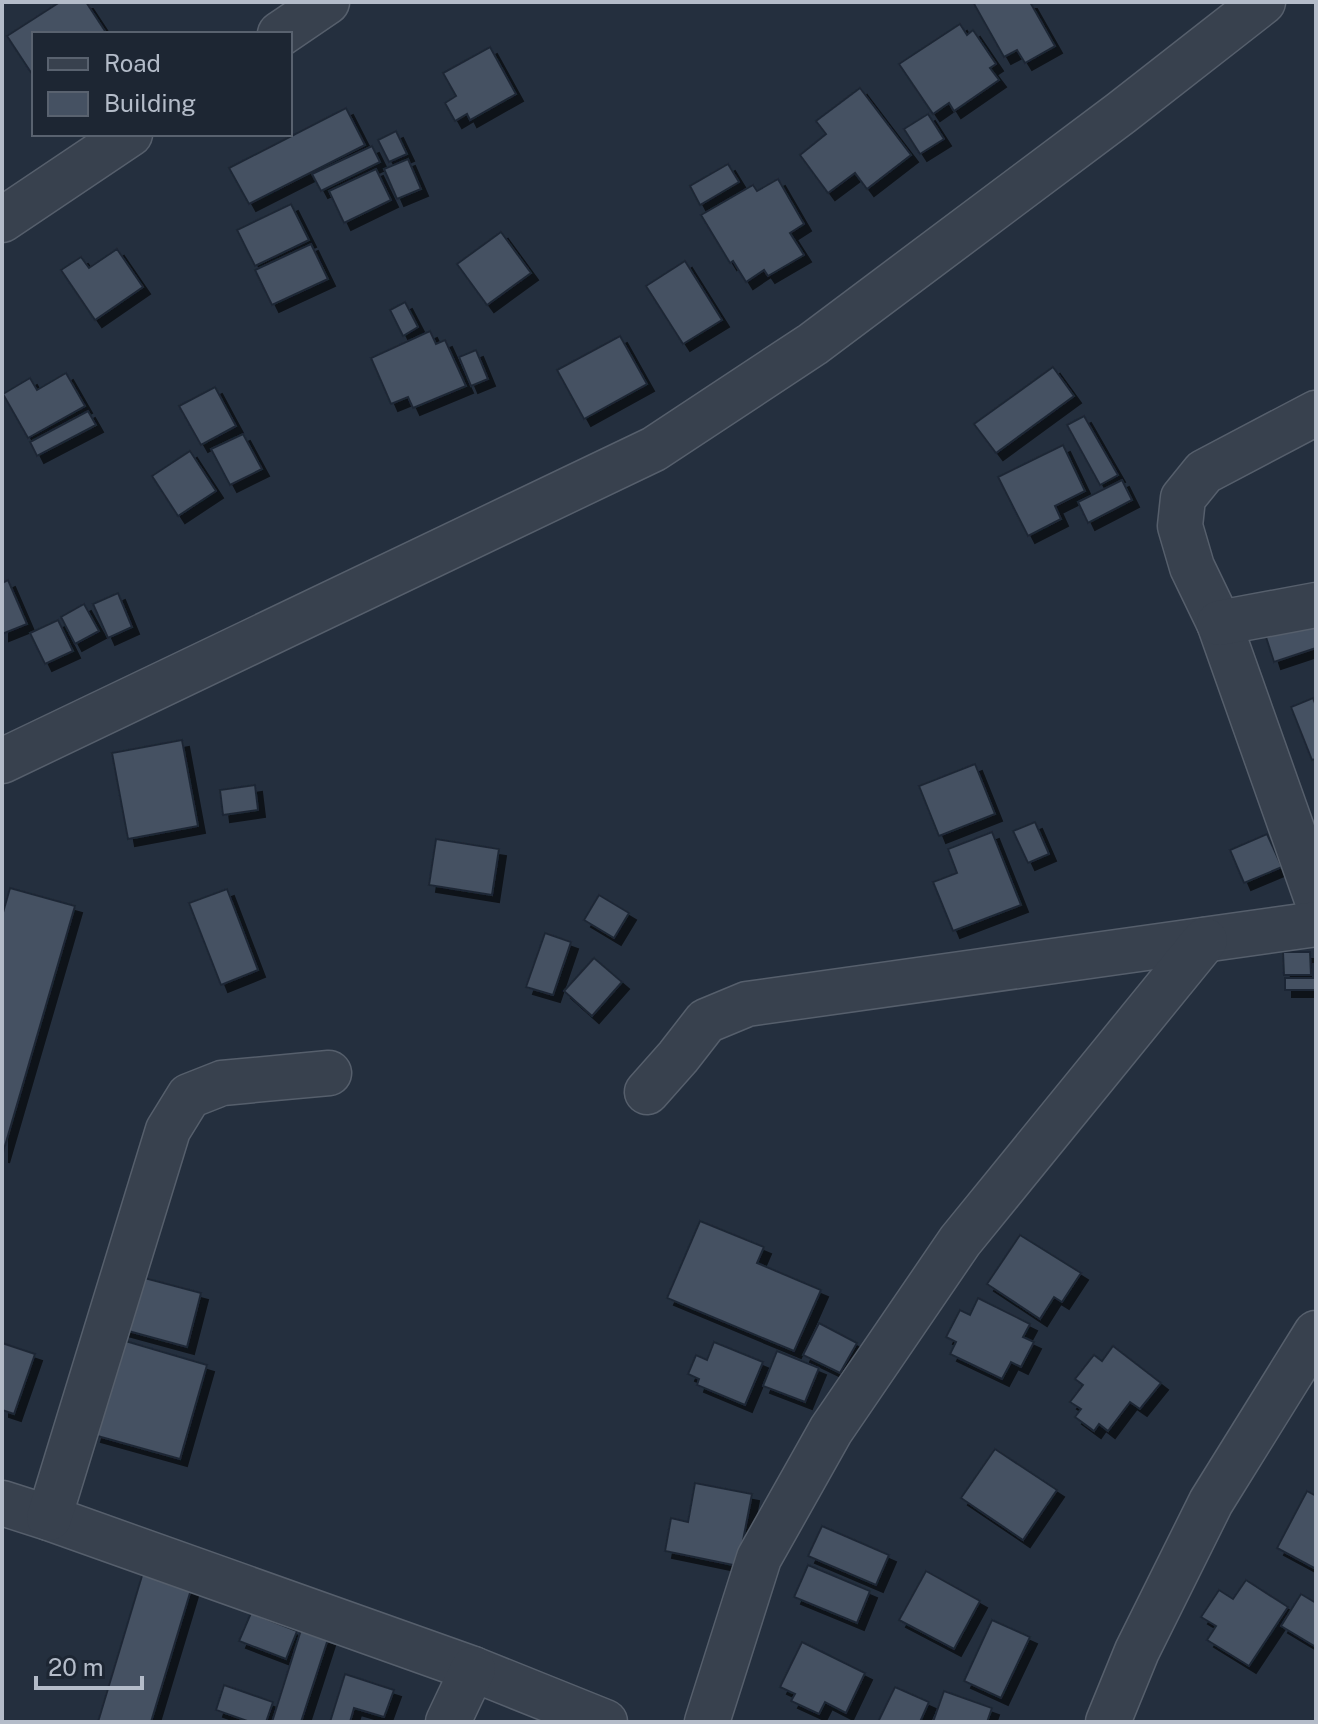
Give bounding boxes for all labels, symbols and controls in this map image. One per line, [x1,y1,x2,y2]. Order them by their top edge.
legend [32,32,292,136]
text: Road [104,49,161,77]
text: Building [104,89,196,117]
scale bar [36,1640,142,1690]
text: 20 m [48,1653,104,1681]

